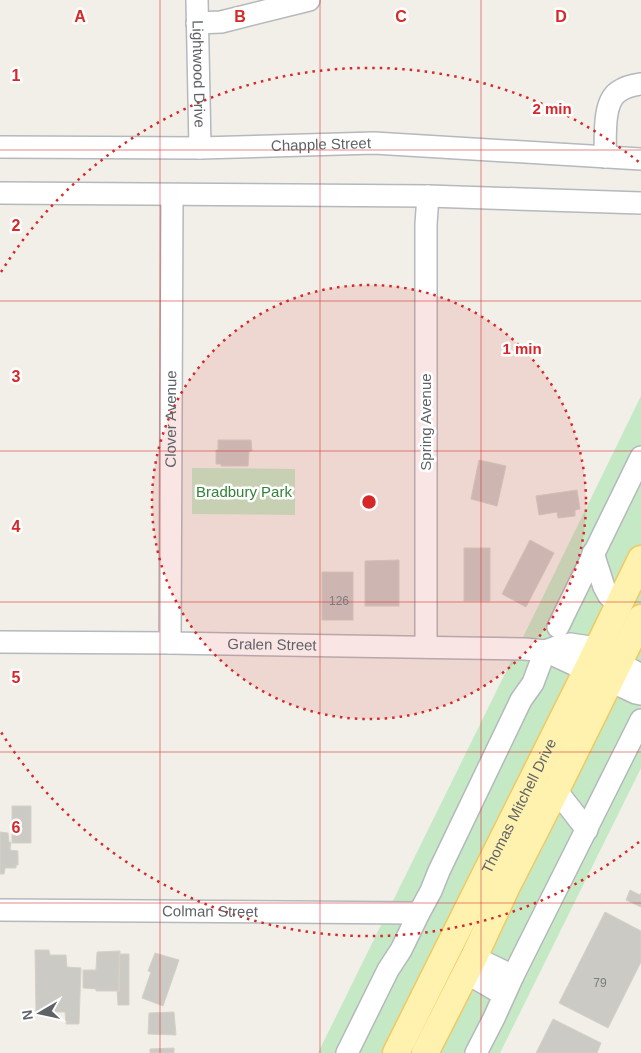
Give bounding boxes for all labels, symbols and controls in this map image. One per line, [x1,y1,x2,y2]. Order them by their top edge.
text: A [74,8,86,25]
text: B [234,8,246,25]
text: C [395,8,407,25]
text: D [555,8,567,25]
street label: Lightwood Drive [189,20,209,128]
text: 1 [12,67,21,84]
text: 2 min [532,100,572,117]
street label: Chapple Street [271,134,372,154]
text: 2 [12,217,21,234]
text: 1 min [502,340,542,357]
text: 3 [12,368,21,385]
street label: Clover Avenue [162,370,179,468]
street label: Spring Avenue [417,373,434,471]
park label: Bradbury Park [196,483,292,500]
centre of rings [360,493,378,511]
text: 4 [12,518,21,535]
house number: 126 [329,594,349,608]
street label: Gralen Street [227,635,318,653]
text: 5 [12,669,21,686]
street label: Thomas Mitchell Drive [478,736,559,876]
text: 6 [12,819,21,836]
street label: Colman Street [162,902,259,920]
house number: 79 [593,976,607,990]
north arrow [15,988,65,1038]
text: N [18,1009,36,1021]

